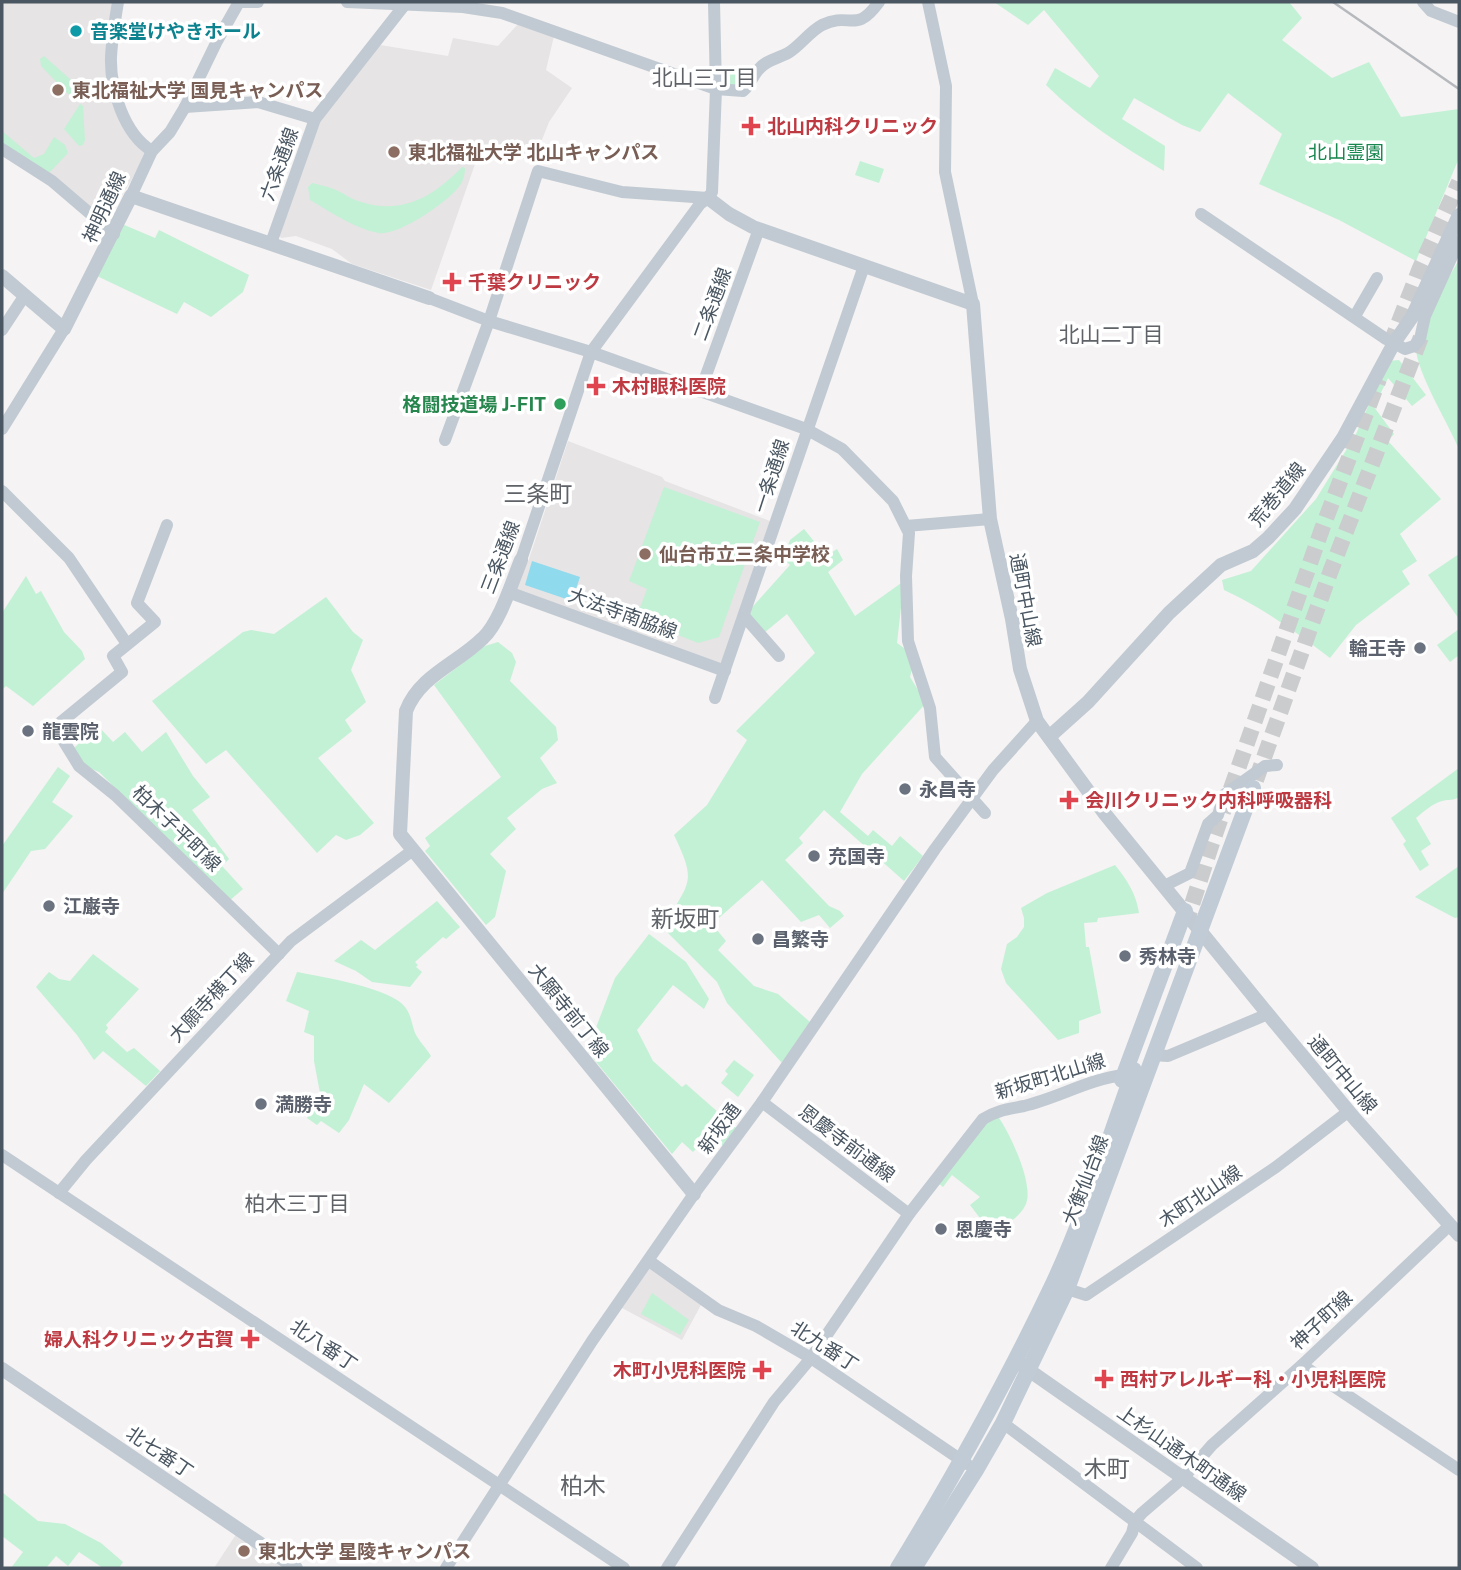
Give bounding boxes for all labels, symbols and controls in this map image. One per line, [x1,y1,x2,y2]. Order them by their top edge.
place label: 音楽堂けやきホール [90,20,261,42]
marker: 音楽堂けやきホール [68,23,84,39]
district label: 北山三丁目 [652,65,757,90]
place label: 東北福祉大学 国見キャンパス [72,79,323,101]
marker: 東北福祉大学 国見キャンパス [50,82,66,98]
place label: 北山内科クリニック [767,115,938,137]
marker: 北山内科クリニック [741,116,761,136]
street label: 六条通線 [256,125,302,203]
place label: 東北福祉大学 北山キャンパス [408,141,659,163]
park label: 北山霊園 [1308,141,1384,163]
marker: 東北福祉大学 北山キャンパス [386,144,402,160]
street label: 神明通線 [78,168,130,246]
street label: 二条通線 [689,265,735,343]
place label: 千葉クリニック [468,271,601,293]
marker: 千葉クリニック [442,272,462,292]
district label: 北山二丁目 [1059,322,1164,347]
place label: 木村眼科医院 [612,375,726,397]
marker: 木村眼科医院 [586,376,606,396]
place label: 格闘技道場 J-FIT [402,393,546,415]
marker: 格闘技道場 J-FIT [552,396,568,412]
street label: 一条通線 [749,436,793,516]
street label: 荒巻道線 [1245,458,1309,530]
district label: 三条町 [504,480,573,507]
street label: 三条通線 [476,518,524,596]
place label: 仙台市立三条中学校 [659,543,830,565]
marker: 仙台市立三条中学校 [637,546,653,562]
street label: 通町中山線 [1006,551,1046,649]
street label: 大法寺南脇線 [566,583,680,643]
place label: 輪王寺 [1349,637,1406,659]
marker: 輪王寺 [1412,640,1428,656]
place label: 龍雲院 [42,720,99,742]
marker: 龍雲院 [20,723,36,739]
place label: 永昌寺 [919,778,976,800]
street label: 柏木子平町線 [128,780,226,876]
marker: 永昌寺 [897,781,913,797]
place label: 会川クリニック内科呼吸器科 [1085,789,1332,811]
marker: 会川クリニック内科呼吸器科 [1059,790,1079,810]
place label: 充国寺 [828,845,885,867]
marker: 充国寺 [806,848,822,864]
place label: 江巌寺 [63,895,120,917]
marker: 江巌寺 [41,898,57,914]
district label: 新坂町 [651,905,720,932]
place label: 昌繁寺 [772,928,829,950]
marker: 昌繁寺 [750,931,766,947]
place label: 秀林寺 [1139,945,1196,967]
street label: 大願寺横丁線 [164,948,258,1046]
marker: 秀林寺 [1117,948,1133,964]
street label: 大願寺前丁線 [525,959,613,1061]
street label: 通町中山線 [1304,1031,1382,1117]
street label: 新坂町北山線 [992,1049,1108,1103]
place label: 満勝寺 [275,1093,332,1115]
marker: 満勝寺 [253,1096,269,1112]
street label: 新坂通 [693,1098,745,1158]
street label: 恩慶寺前通線 [795,1100,899,1186]
street label: 大衡仙台線 [1058,1132,1112,1228]
street label: 木町北山線 [1154,1160,1246,1232]
district label: 柏木三丁目 [245,1191,350,1216]
place label: 恩慶寺 [955,1218,1012,1240]
marker: 恩慶寺 [933,1221,949,1237]
street label: 神子町線 [1286,1286,1356,1354]
street label: 北八番丁 [286,1315,362,1375]
street label: 北九番丁 [787,1316,863,1376]
place label: 婦人科クリニック古賀 [44,1328,234,1350]
marker: 婦人科クリニック古賀 [240,1329,260,1349]
place label: 木町小児科医院 [613,1359,746,1381]
marker: 木町小児科医院 [752,1360,772,1380]
place label: 西村アレルギー科・小児科医院 [1120,1368,1386,1390]
marker: 西村アレルギー科・小児科医院 [1094,1369,1114,1389]
street label: 上杉山通木町通線 [1113,1400,1251,1506]
street label: 北七番丁 [122,1422,198,1482]
district label: 木町 [1084,1455,1130,1482]
district label: 柏木 [560,1472,606,1499]
place label: 東北大学 星陵キャンパス [258,1540,471,1562]
marker: 東北大学 星陵キャンパス [236,1543,252,1559]

